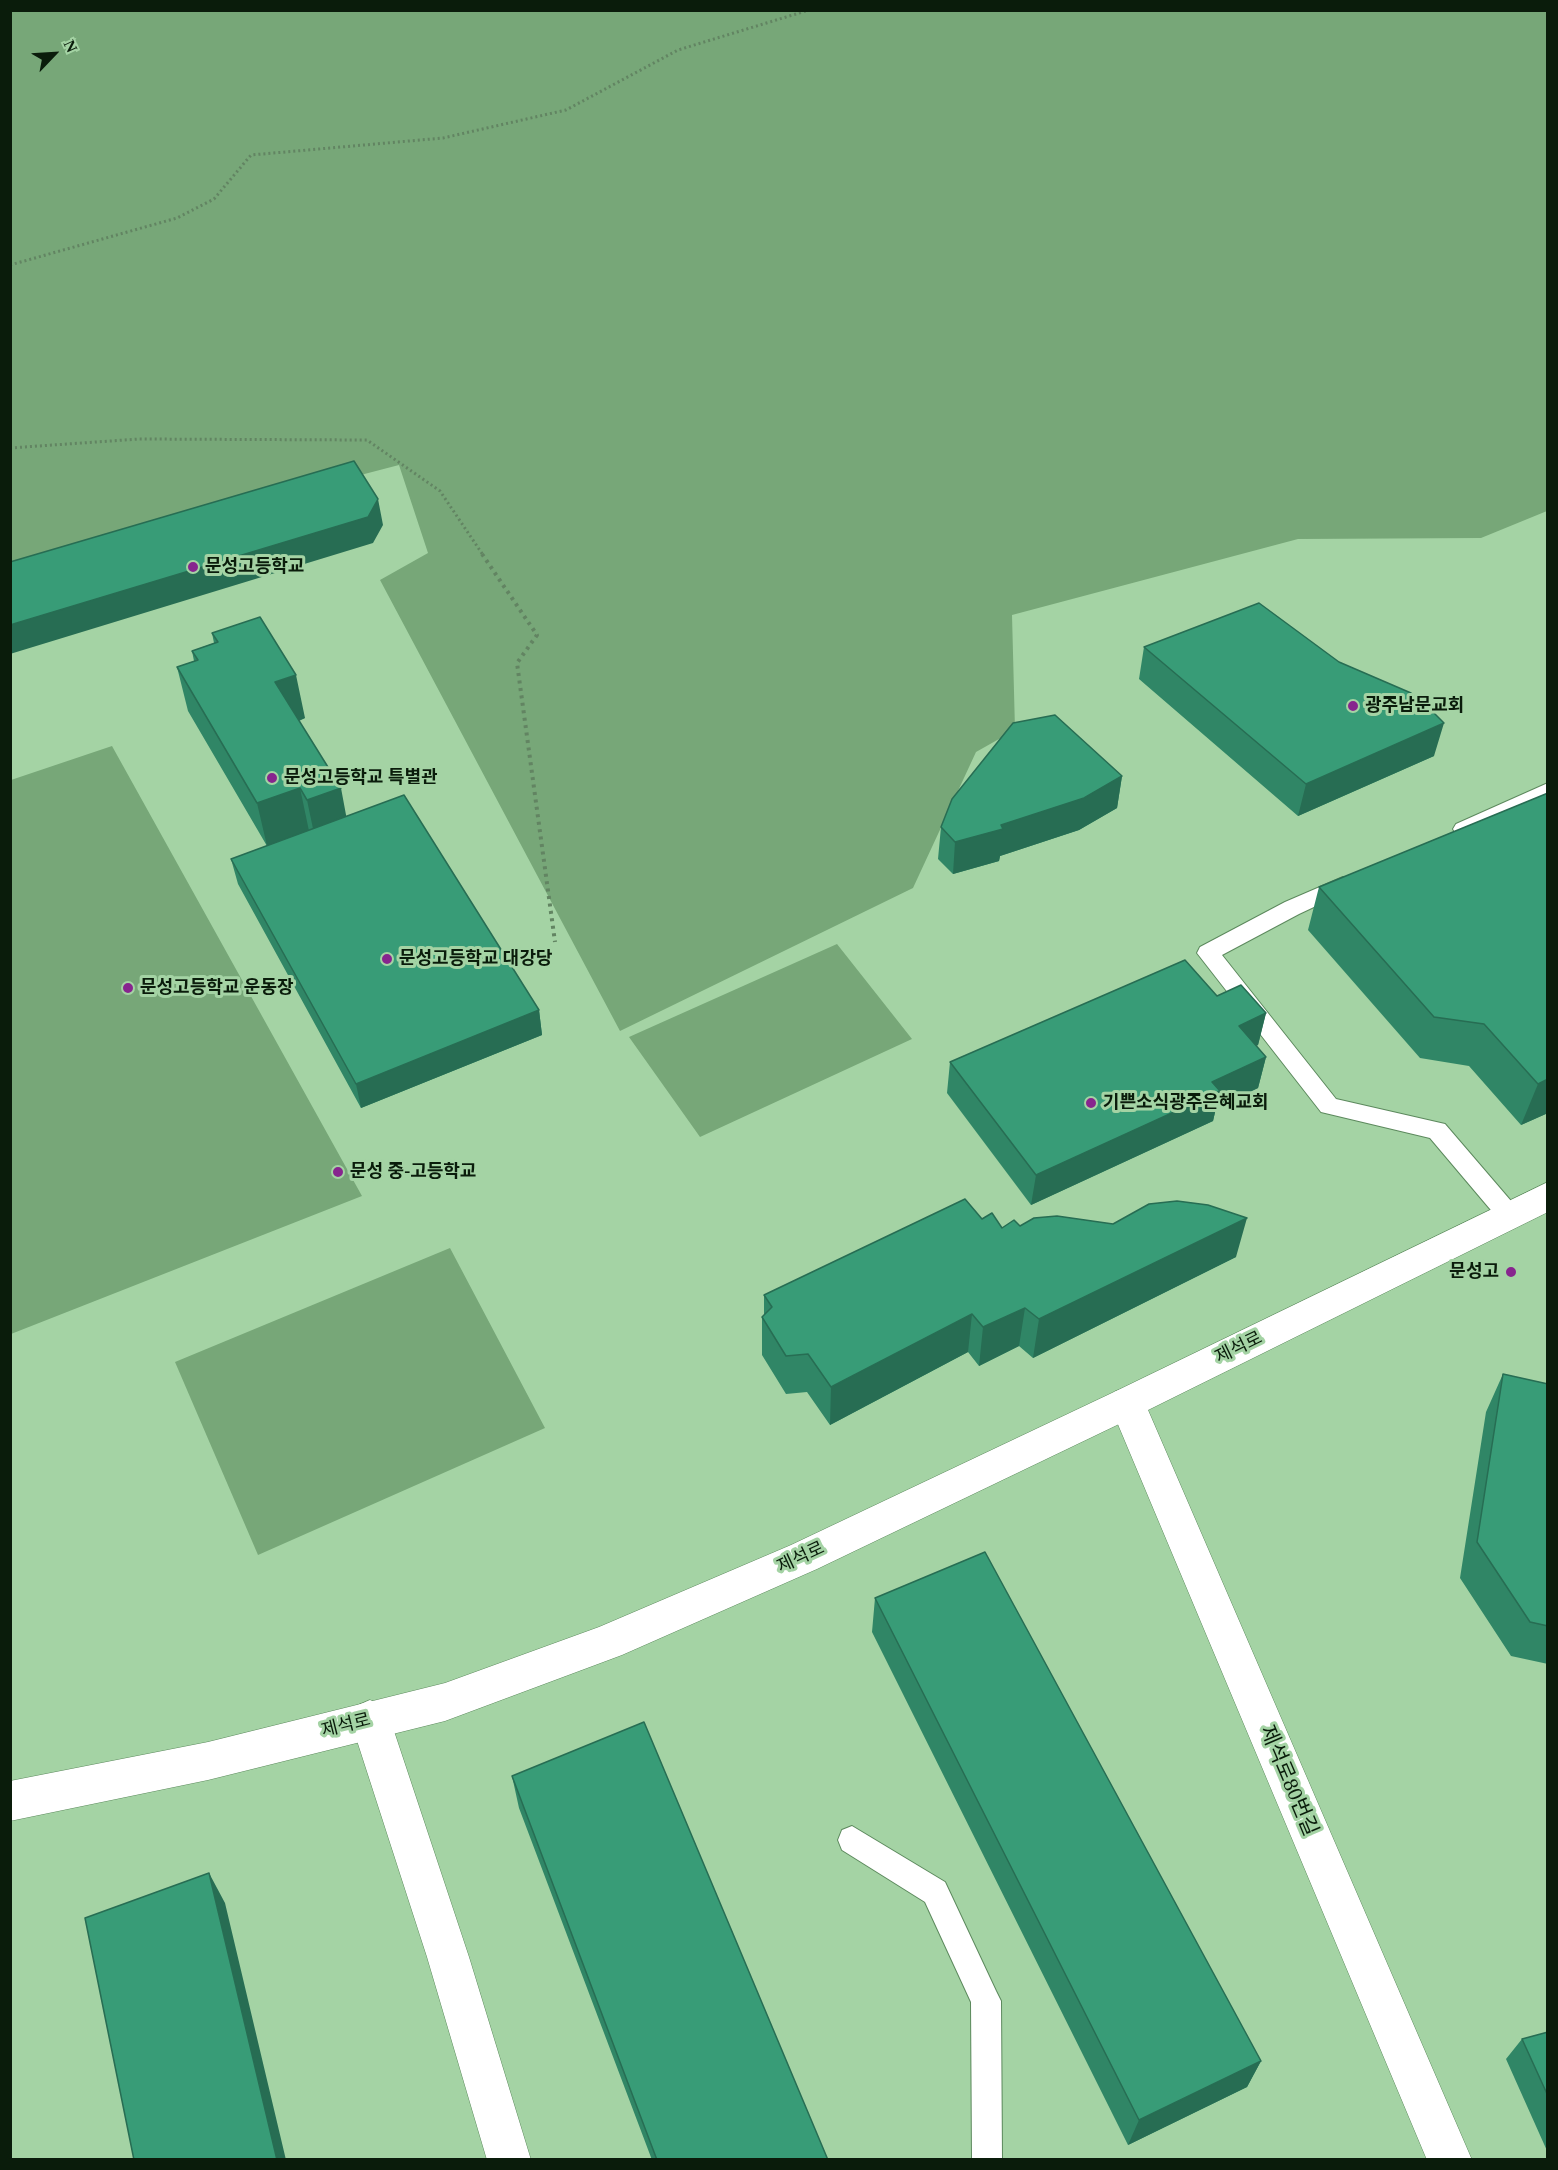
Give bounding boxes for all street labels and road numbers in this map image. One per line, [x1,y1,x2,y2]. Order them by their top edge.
street label: 제석로 [1212,1327,1266,1369]
street label: 제석로 [774,1538,828,1578]
street label: 제석로 [319,1710,373,1742]
street label: 제석로80번길 [1253,1722,1323,1840]

